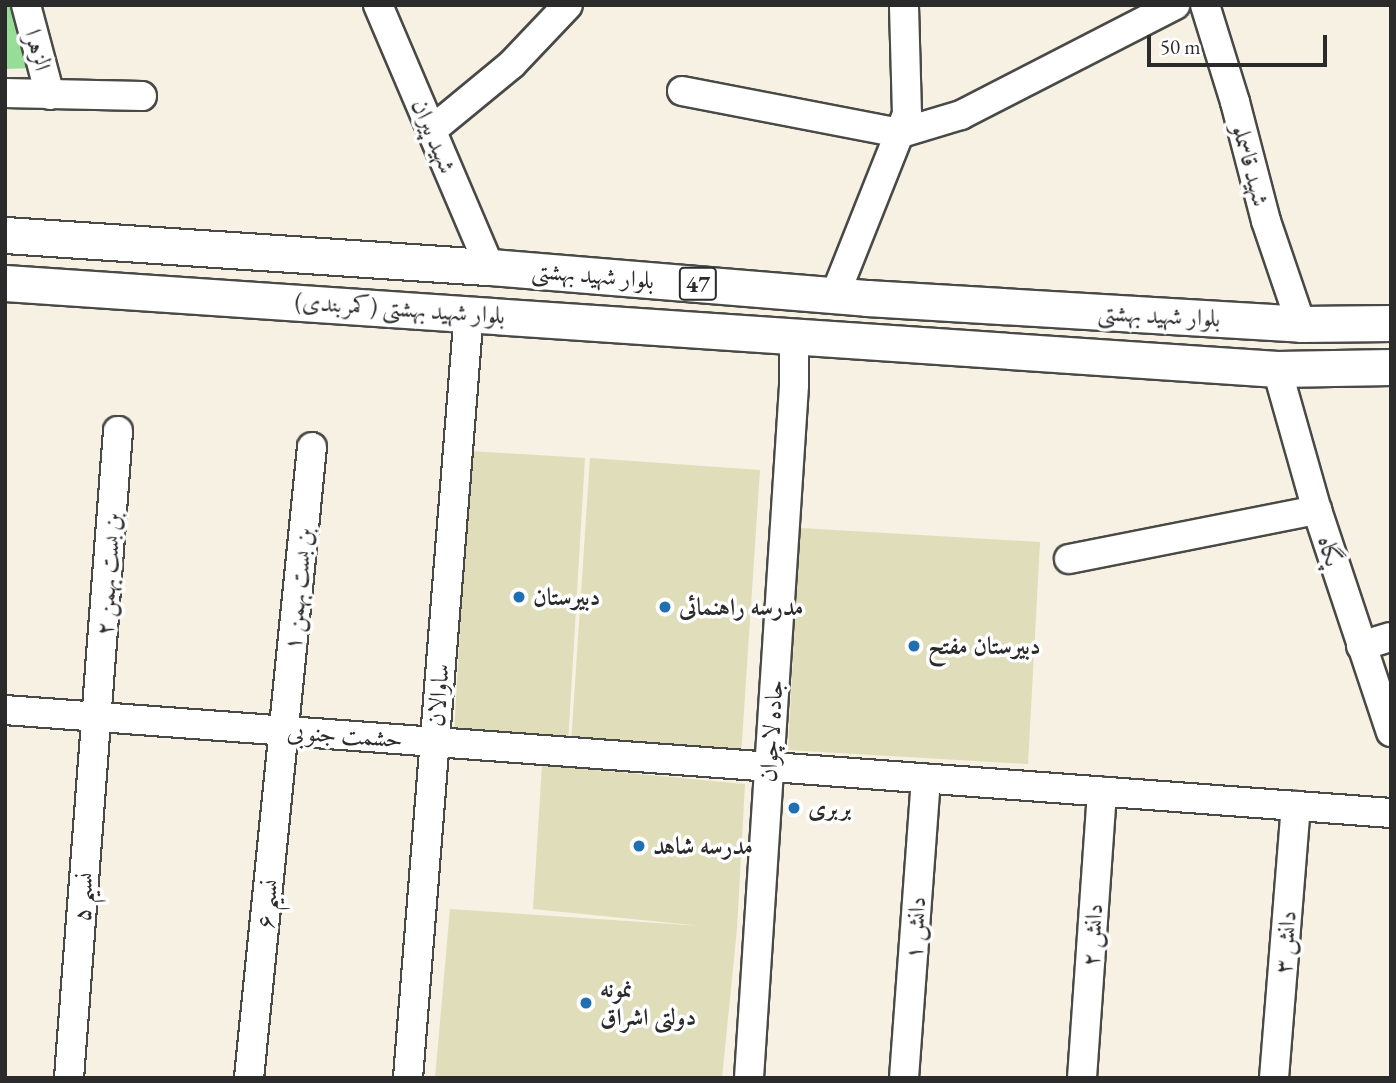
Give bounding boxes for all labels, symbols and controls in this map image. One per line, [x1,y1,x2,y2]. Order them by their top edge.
scale bar [1151,21,1331,65]
street label: الزهرا [19,26,57,74]
text: 50 m [1160,33,1201,60]
street label: شهید پیران [406,95,462,177]
street label: شهید قاسملو [1226,121,1276,209]
street label: بلوار شهید بهشتی [530,255,656,295]
road number: 47 [679,264,717,304]
street label: بلوار شهید بهشتی (کمربندی) [294,286,506,330]
street label: بلوار شهید بهشتی [1097,297,1221,333]
street label: بن بست بهمن ۲ [89,512,127,636]
street label: بن بست بهمن ۱ [277,526,319,652]
street label: پگاه [1312,532,1348,570]
place label: دبیرستان [533,583,600,611]
marker: دبیرستان [511,589,527,605]
place label: مدرسه راهنمائی [679,593,803,621]
marker: مدرسه راهنمائی [657,599,673,615]
place label: دبیرستان مفتح [928,632,1041,660]
marker: دبیرستان مفتح [906,638,922,654]
street label: ساوالان [421,662,455,728]
street label: جاده لاچوان [753,679,789,783]
street label: حشمت جنوبی [286,717,404,753]
place label: بربری [808,794,851,822]
marker: بربری [786,800,802,816]
place label: مدرسه شاهد [653,832,753,860]
marker: مدرسه شاهد [631,838,647,854]
street label: نسیم ۵ [67,871,99,923]
street label: نسیم ۶ [250,878,284,930]
street label: دانش ۱ [898,895,932,961]
street label: دانش ۲ [1075,902,1109,968]
street label: دانش ۳ [1268,909,1302,975]
place label: نمونه دولتی اشراق [600,975,696,1031]
marker: نمونه دولتی اشراق [578,995,594,1011]

